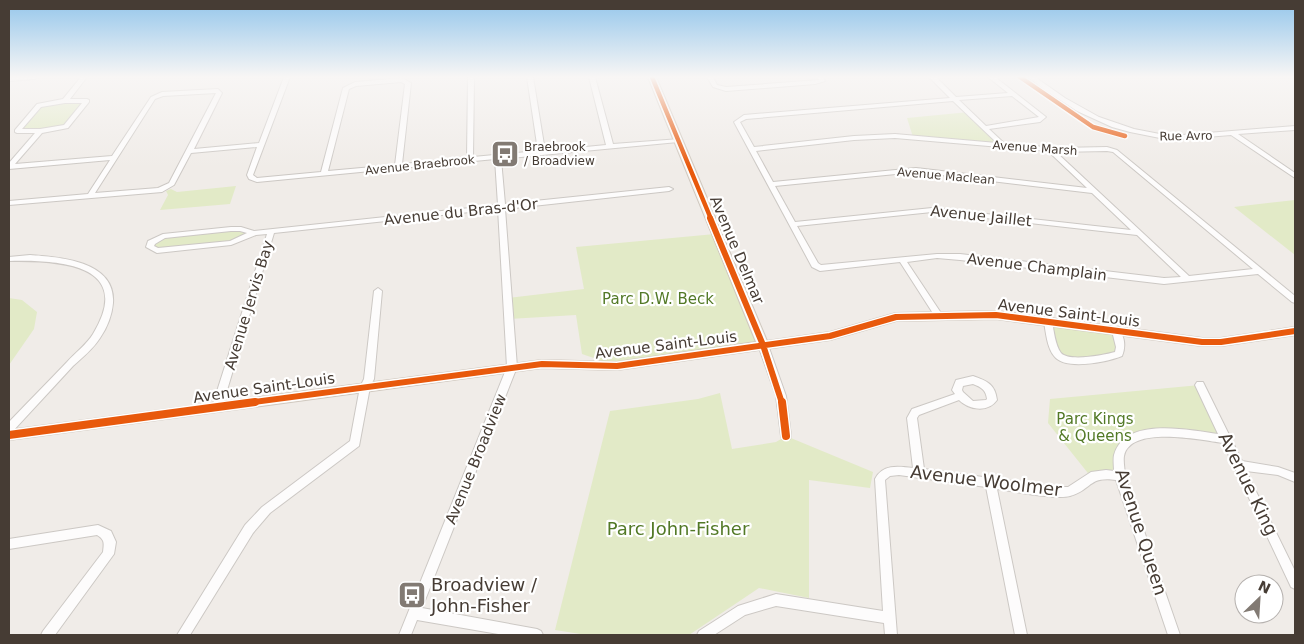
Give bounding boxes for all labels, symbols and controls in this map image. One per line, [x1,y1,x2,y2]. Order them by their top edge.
street label: Rue Avro [1159,129,1213,143]
street label: Avenue Marsh [992,138,1078,158]
bus stop icon: Braebrook / Broadview [490,139,520,169]
place label: Braebrook / Broadview [524,140,595,168]
street label: Avenue Braebrook [364,152,476,178]
street label: Avenue Maclean [896,165,996,187]
street label: Avenue Delmar [706,193,768,307]
street label: Avenue du Bras-d'Or [383,195,540,229]
street label: Avenue Jaillet [929,202,1033,230]
street label: Avenue Jervis Bay [221,238,277,372]
street label: Avenue Champlain [966,249,1108,285]
park label: Parc D.W. Beck [602,290,714,308]
street label: Avenue Saint-Louis [997,295,1141,331]
street label: Avenue Saint-Louis [594,327,738,363]
street label: Avenue Saint-Louis [192,369,336,407]
street label: Avenue Broadview [442,391,510,527]
park label: Parc Kings & Queens [1056,410,1134,445]
street label: Avenue King [1214,429,1282,539]
street label: Avenue Woolmer [909,461,1064,500]
street label: Avenue Queen [1111,466,1172,598]
park label: Parc John-Fisher [607,518,750,539]
place label: Broadview / John-Fisher [430,574,538,616]
north arrow [1234,574,1284,624]
text: N [1256,577,1273,597]
bus stop icon: Broadview / John-Fisher [397,580,427,610]

